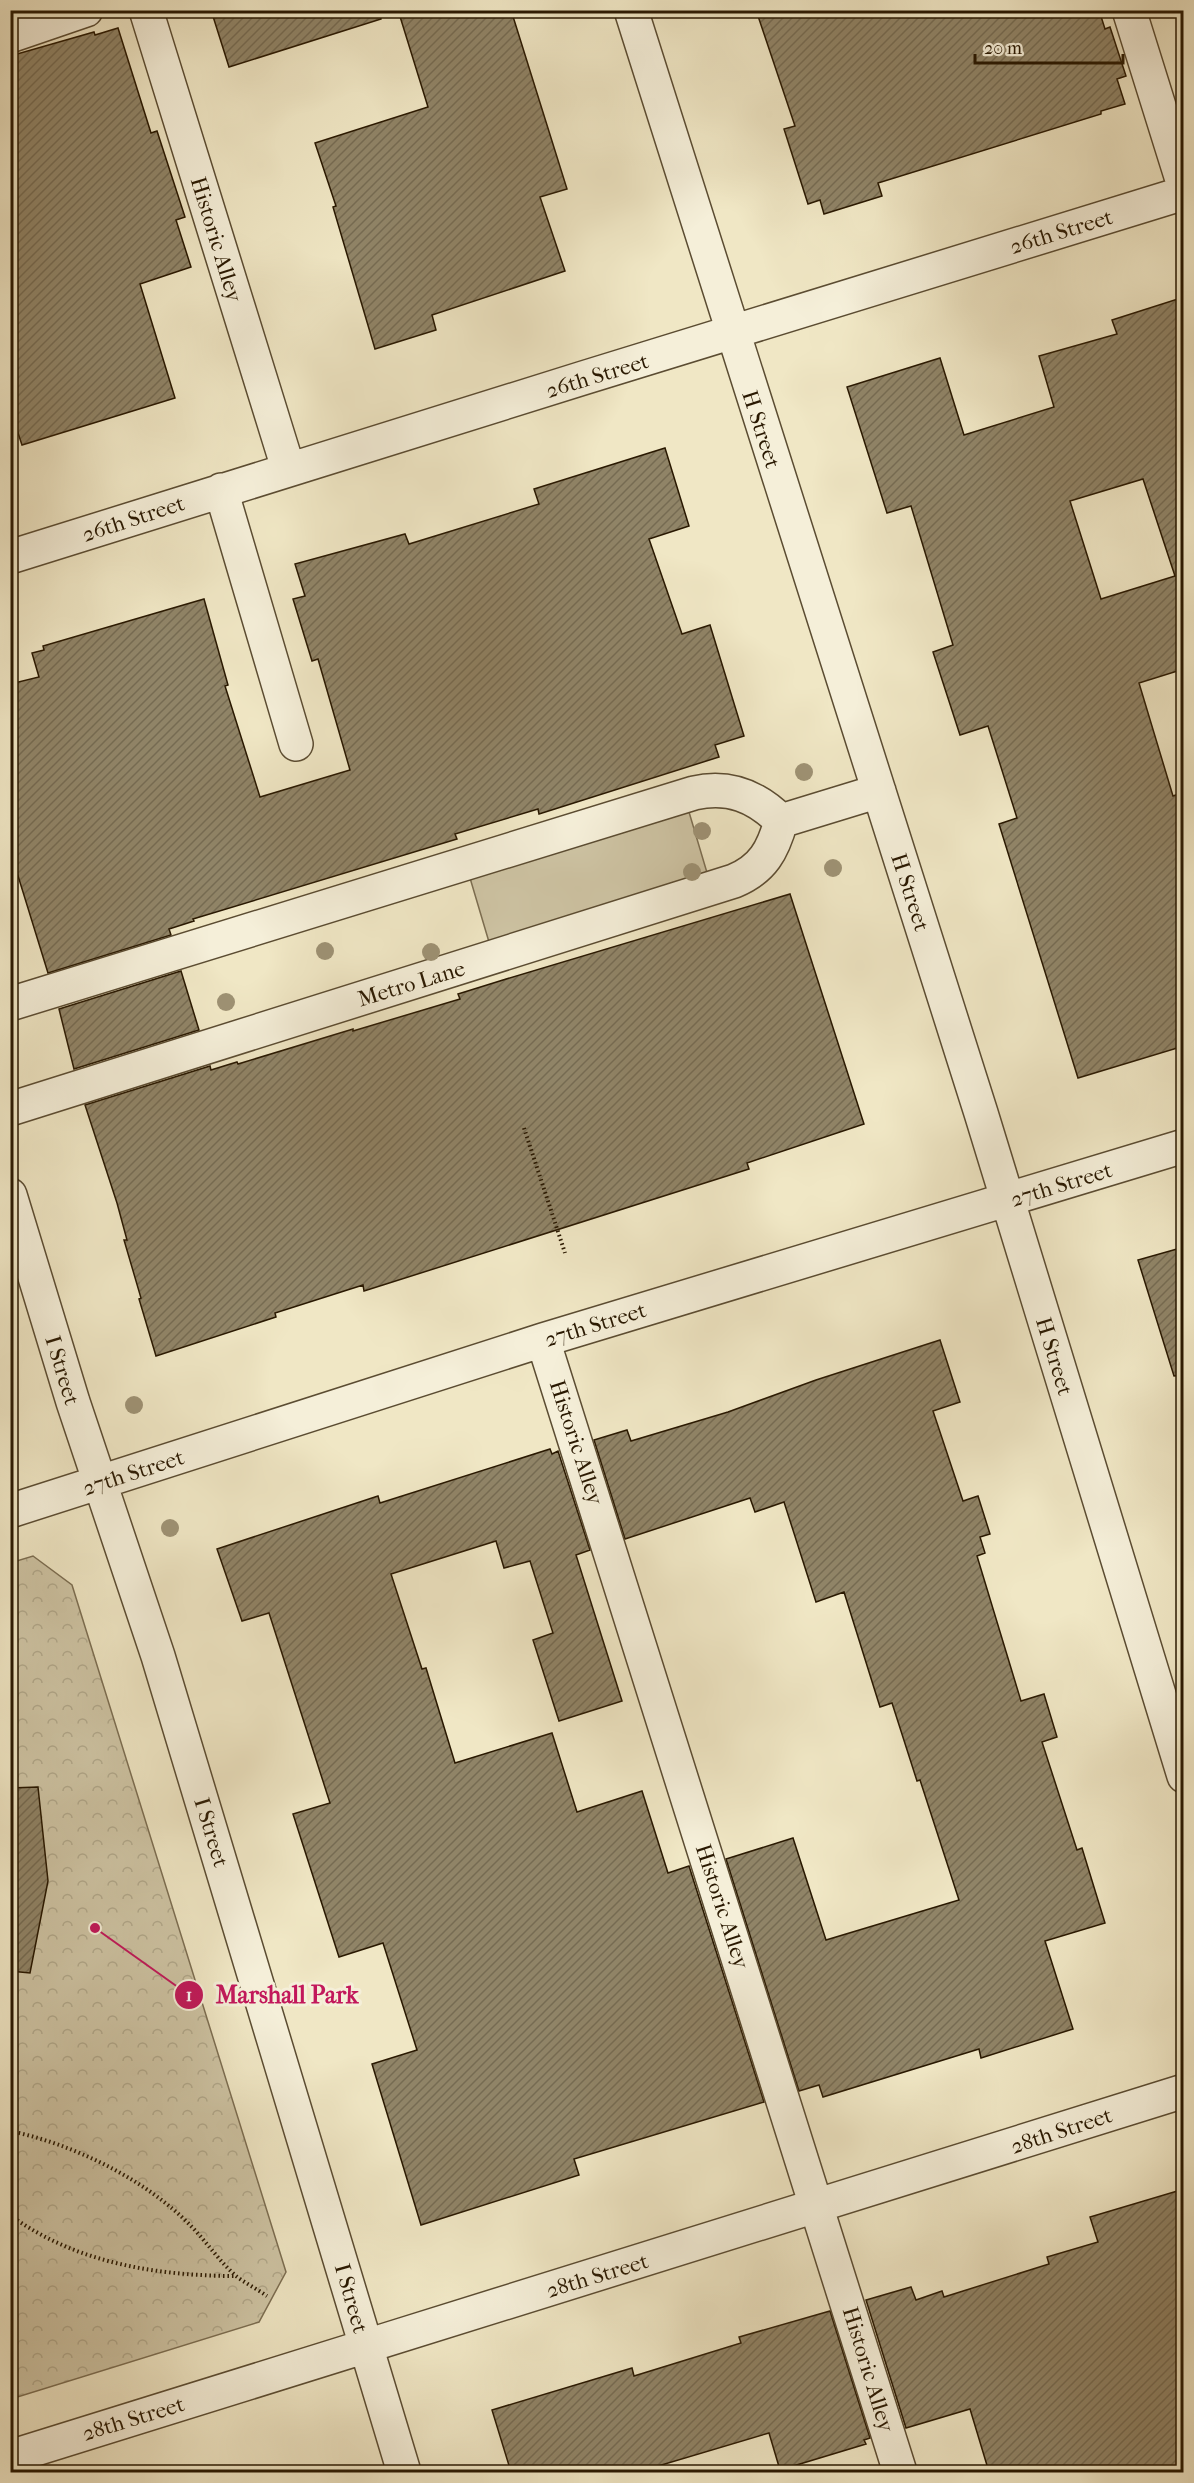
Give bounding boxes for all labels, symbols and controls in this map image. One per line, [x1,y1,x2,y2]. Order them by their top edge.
scale bar [975,27,1124,65]
text: 20 m [984,38,1022,59]
street label: Historic Alley [185,174,248,306]
street label: 26th Street [1007,204,1116,260]
street label: 26th Street [543,348,652,404]
street label: H Street [736,387,786,472]
street label: 26th Street [79,490,188,548]
street label: H Street [885,850,935,935]
street label: Metro Lane [355,955,468,1013]
street label: 27th Street [1007,1157,1115,1213]
street label: 27th Street [541,1297,649,1353]
street label: H Street [1030,1314,1078,1399]
street label: I Street [39,1332,85,1408]
street label: Historic Alley [544,1377,609,1509]
street label: 27th Street [79,1444,187,1502]
street label: I Street [188,1794,234,1870]
street label: Historic Alley [690,1841,755,1973]
callout: Marshall Park [174,1974,371,2016]
text: Marshall Park [216,1981,359,2009]
text: 1 [186,1985,192,2006]
street label: 28th Street [1007,2102,1116,2160]
street label: 28th Street [543,2248,652,2304]
street label: I Street [329,2260,373,2336]
street label: Historic Alley [837,2304,900,2436]
street label: 28th Street [79,2391,188,2447]

